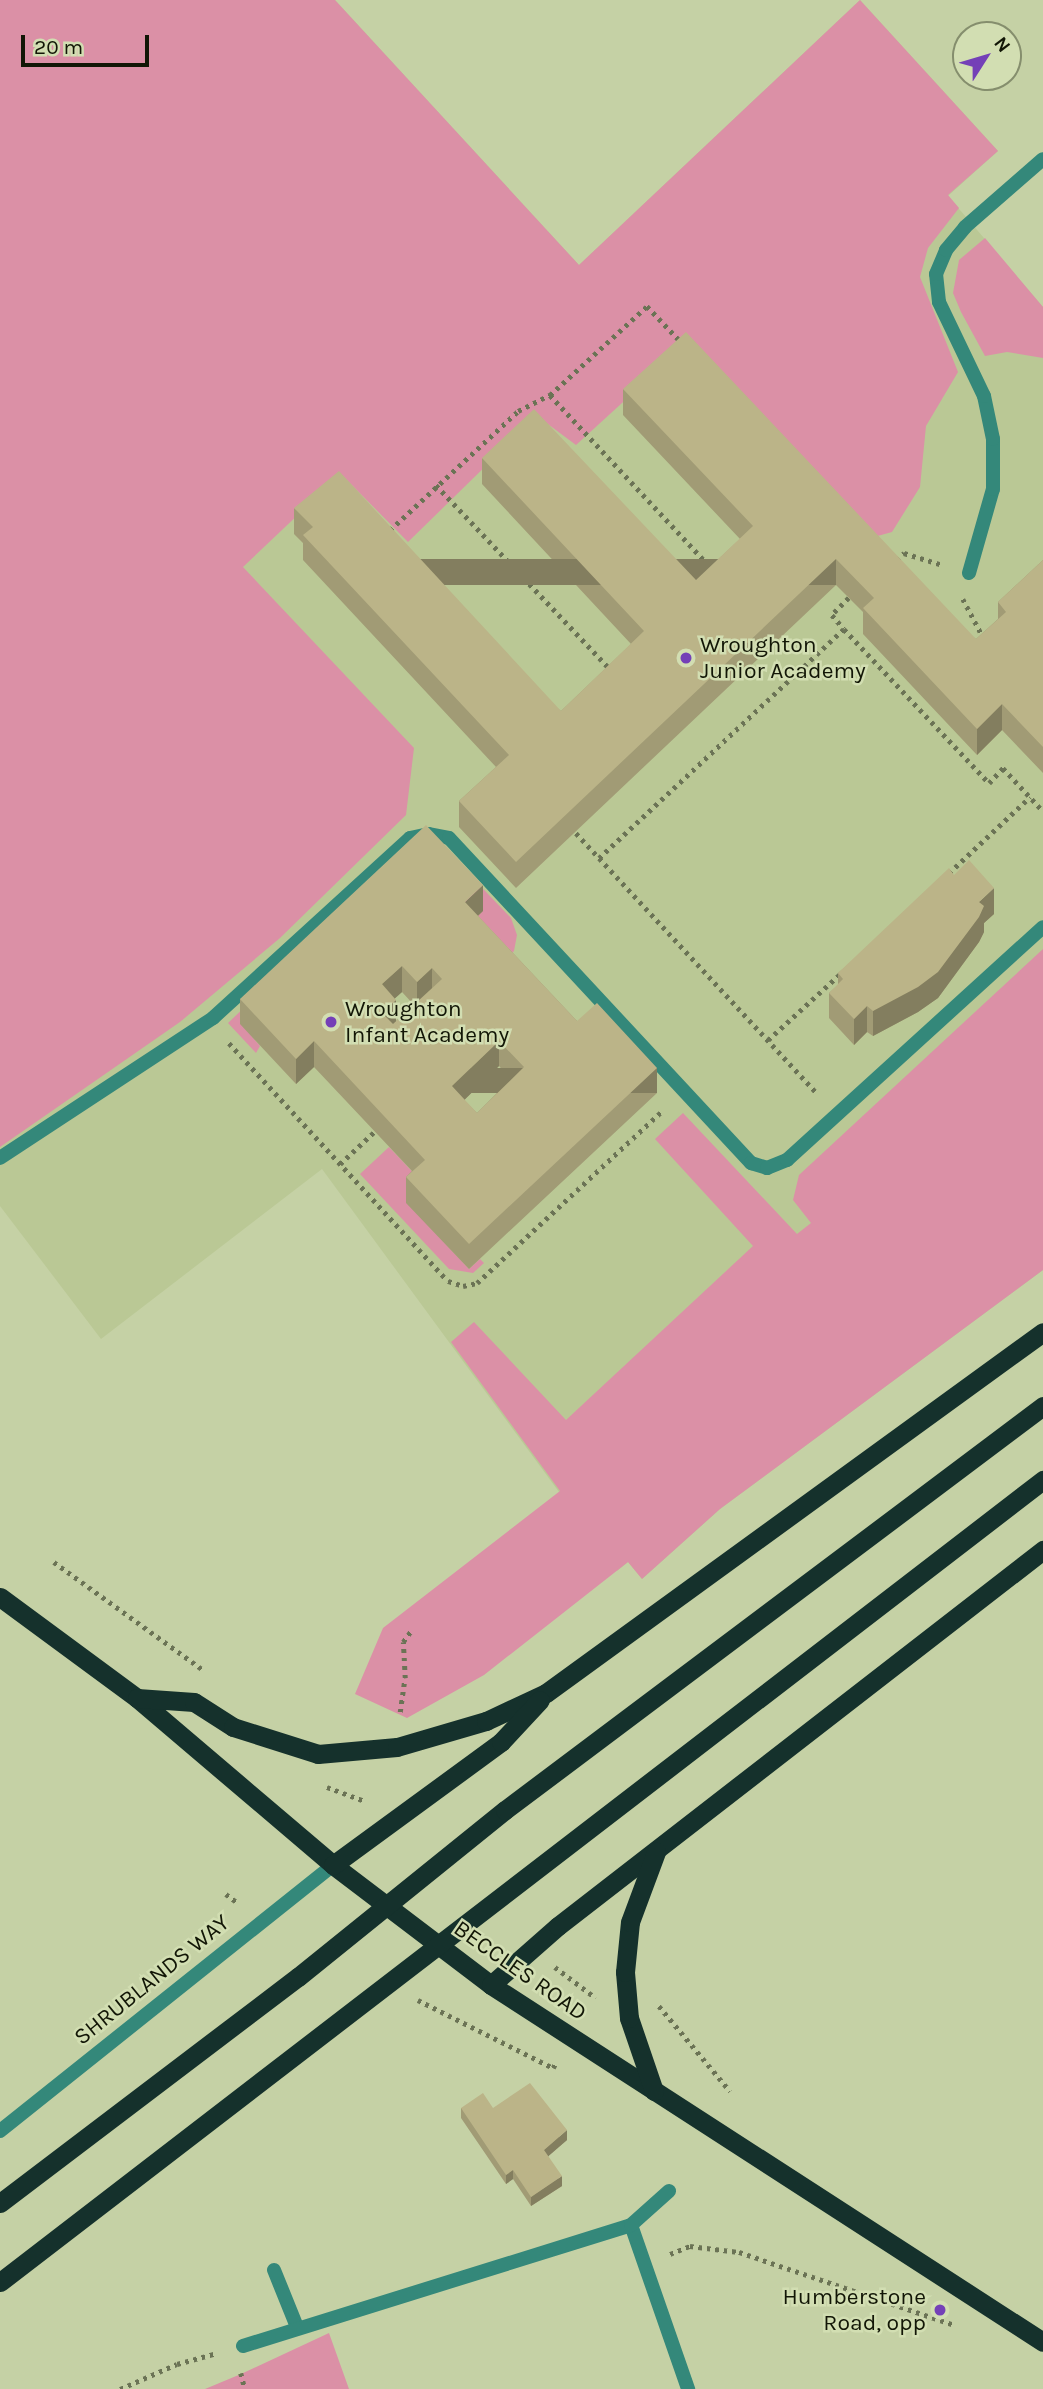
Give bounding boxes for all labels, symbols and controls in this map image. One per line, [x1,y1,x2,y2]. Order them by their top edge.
scale bar [24,21,152,65]
north arrow [952,21,1022,91]
text: N [989,33,1015,57]
text: 20 m [34,35,83,59]
place label: Wroughton Junior Academy [700,631,866,685]
marker: Wroughton Junior Academy [678,650,694,666]
place label: Wroughton Infant Academy [345,995,509,1049]
marker: Wroughton Infant Academy [323,1014,339,1030]
street label: SHRUBLANDS WAY [69,1909,235,2051]
street label: BECCLES ROAD [448,1915,592,2027]
place label: Humberstone Road, opp [782,2283,926,2337]
marker: Humberstone Road, opp [932,2302,948,2318]

